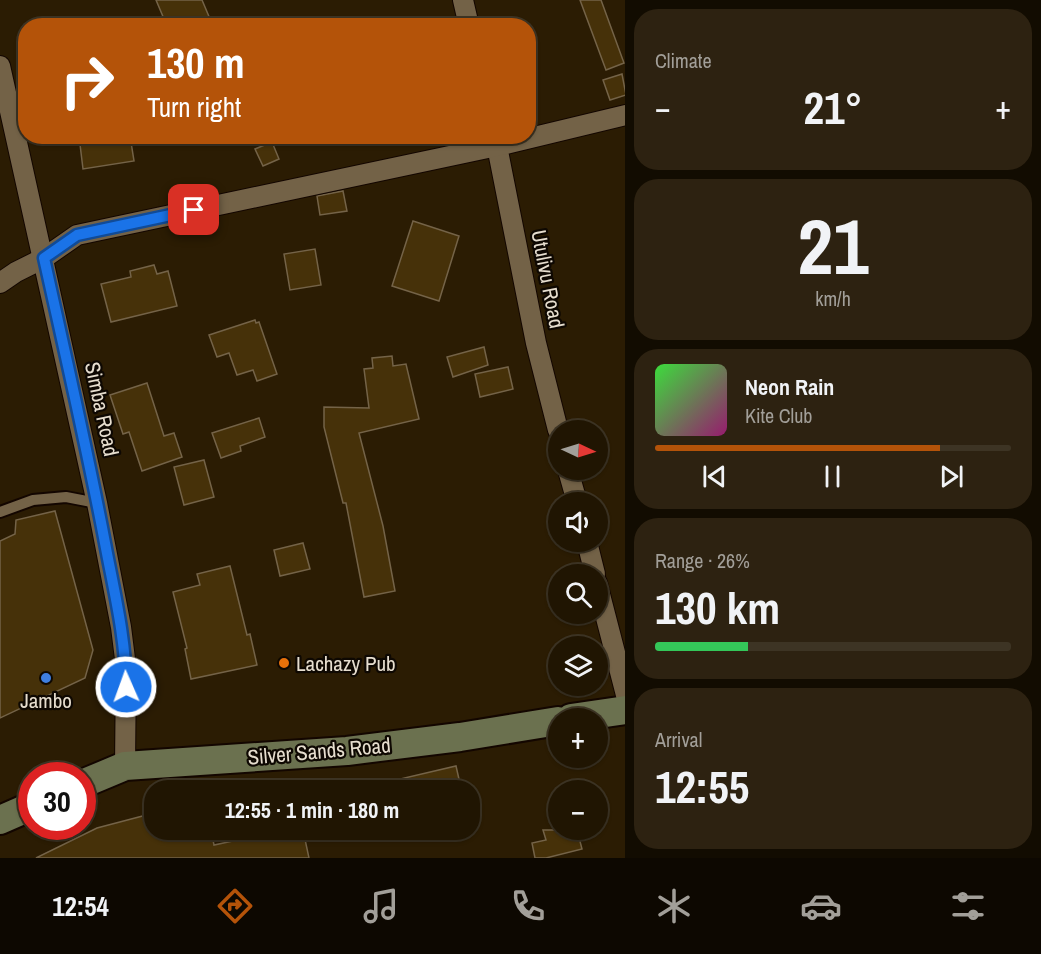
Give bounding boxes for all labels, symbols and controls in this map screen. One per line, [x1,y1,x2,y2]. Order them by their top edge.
text: 130 m [147,35,245,91]
icon: right [48,42,126,120]
text: Climate [655,47,712,74]
text: 21° [803,77,863,138]
text: − [655,85,671,129]
text: + [995,85,1011,129]
text: Turn right [147,89,241,125]
pin [168,184,219,235]
icon: arrive [177,193,210,226]
text: 21 [797,193,869,298]
street label: Utulivu Road [524,227,572,331]
text: km/h [815,285,851,312]
street label: Simba Road [78,359,126,459]
text: Neon Rain [745,372,834,402]
text: Kite Club [745,402,812,429]
north arrow [548,420,608,480]
map controls [548,420,608,840]
icon: previous [698,460,731,493]
icon: pause [816,460,849,493]
icon: next [935,460,968,493]
button: sound [548,492,608,552]
text: Range · 26% [655,547,750,574]
button: search [548,564,608,624]
text: 130 km [655,577,780,638]
button: layers [548,636,608,696]
place label: Lachazy Pub [296,649,396,678]
position arrow [94,655,158,719]
marker: Lachazy Pub [277,656,291,670]
marker: Jambo [39,671,53,685]
place label: Jambo [20,686,72,715]
button: + [548,708,608,768]
text: Arrival [655,726,702,753]
street label: Silver Sands Road [246,730,392,772]
text: 12:55 [655,756,749,817]
speed limit sign: 30 [18,762,96,840]
button: − [548,780,608,840]
text: 12:55 · 1 min · 180 m [225,795,399,825]
icon: directions [214,885,256,927]
icon: music [360,885,402,927]
icon: phone [507,885,549,927]
icon: climate [653,885,695,927]
icon: car [800,885,842,927]
icon: filters [947,885,989,927]
text: 12:54 [52,888,109,924]

